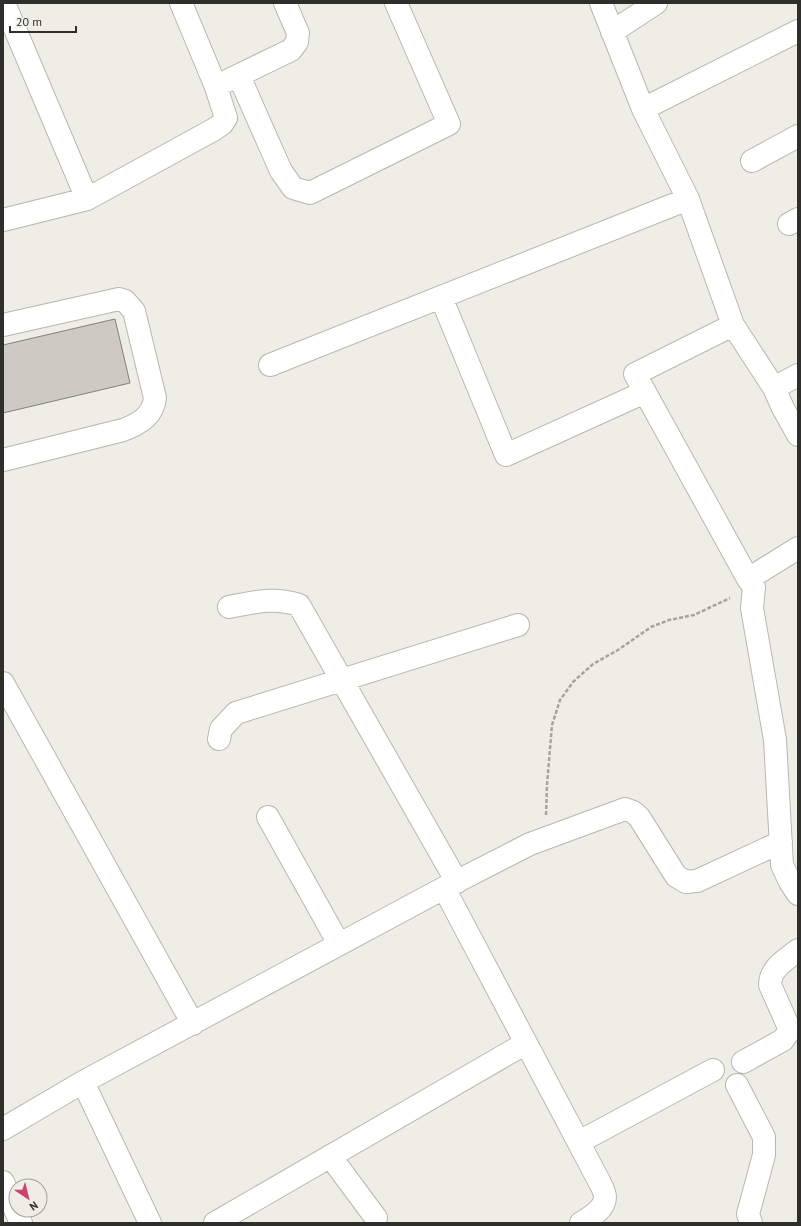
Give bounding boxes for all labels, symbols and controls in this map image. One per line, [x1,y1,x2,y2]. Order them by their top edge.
scale bar [10,8,76,34]
text: 20 m [16,14,42,29]
north arrow [8,1178,48,1218]
text: N [27,1198,41,1214]

